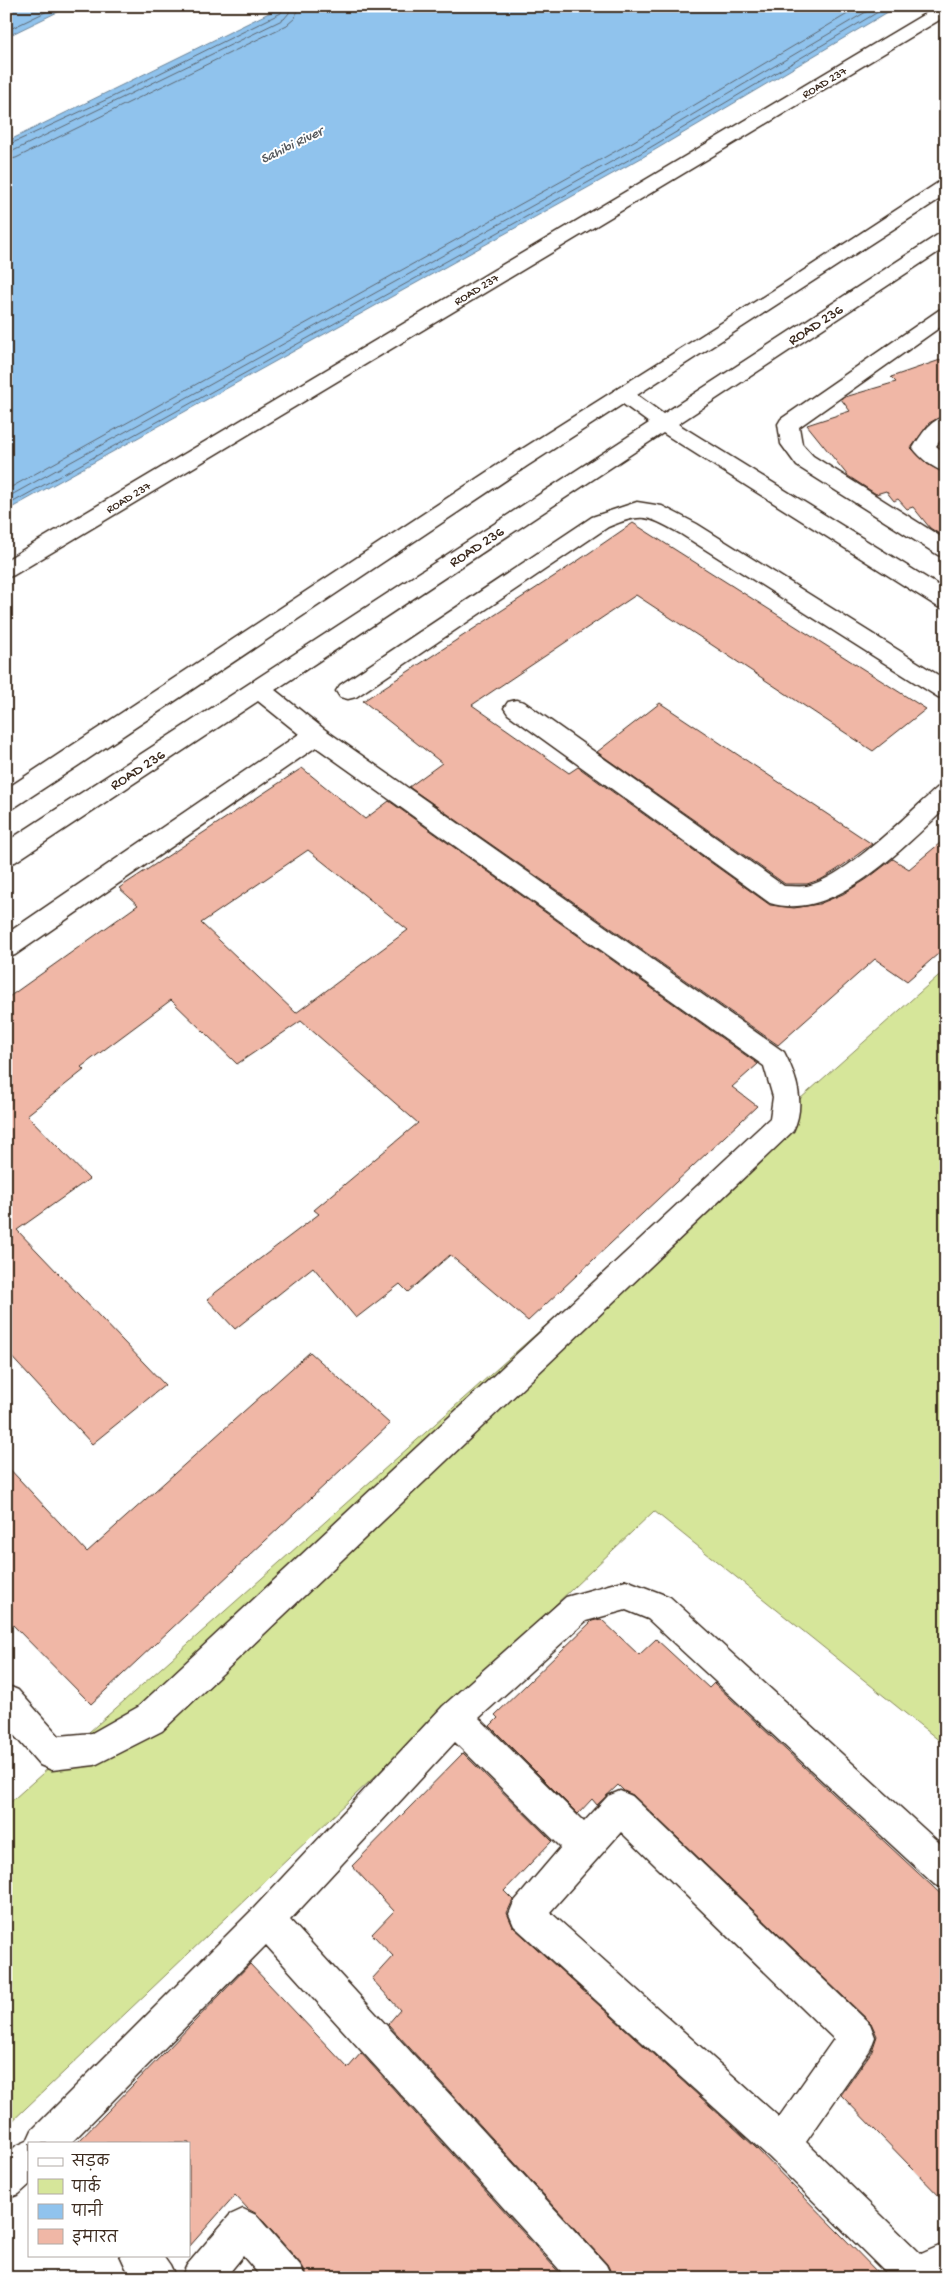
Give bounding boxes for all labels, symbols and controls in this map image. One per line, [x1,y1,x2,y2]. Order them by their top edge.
street label: ROAD 237 [800,65,851,102]
water label: Sahibi River [258,123,329,169]
street label: ROAD 237 [452,272,503,309]
street label: ROAD 236 [785,301,847,350]
street label: ROAD 237 [104,480,155,517]
street label: ROAD 236 [446,523,508,572]
street label: ROAD 236 [107,746,169,795]
legend [28,2142,190,2256]
text: सड़क [71,2154,110,2172]
text: पार्क [71,2175,102,2198]
text: पानी [71,2199,104,2222]
text: इमारत [72,2229,119,2248]

